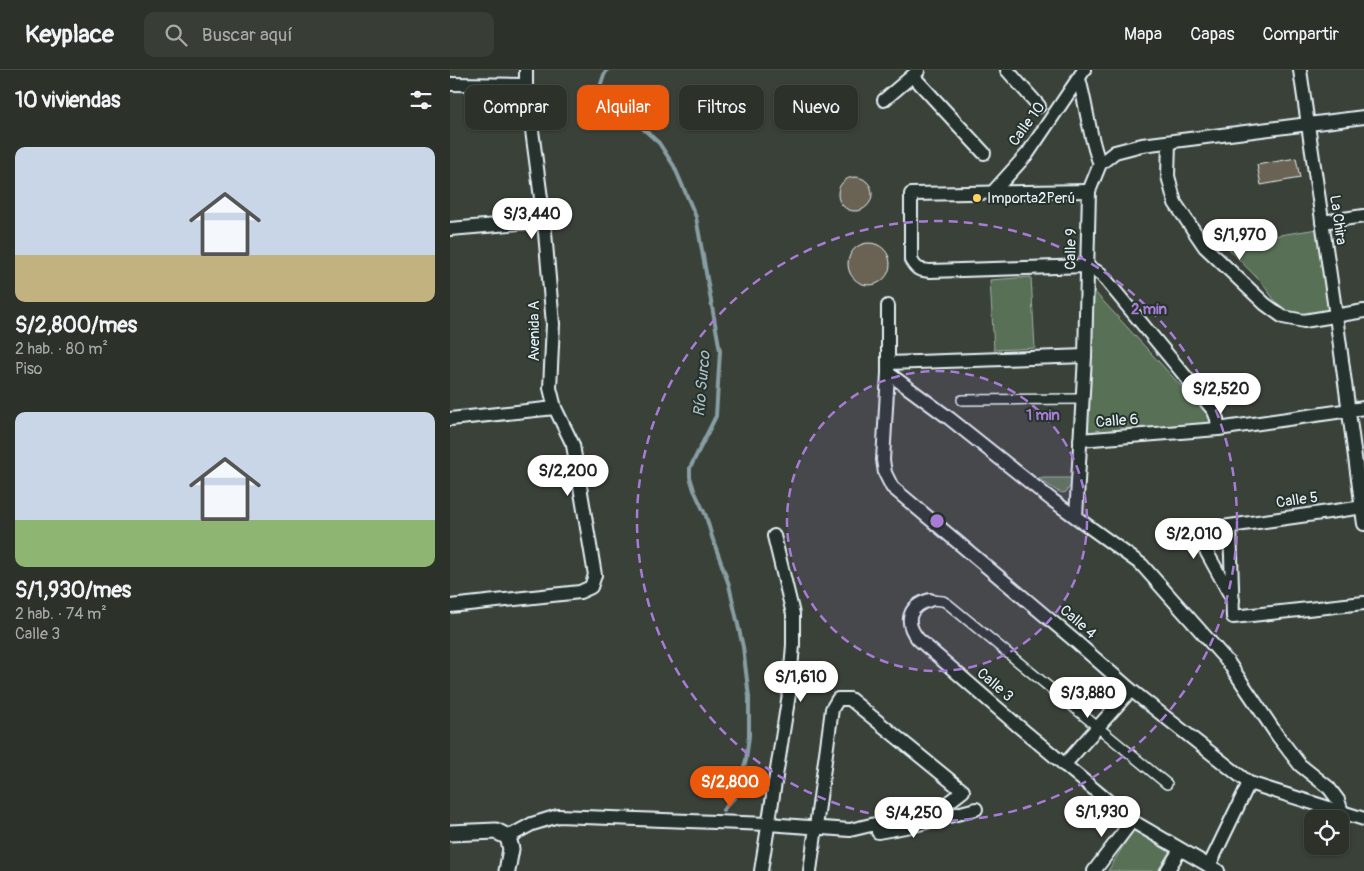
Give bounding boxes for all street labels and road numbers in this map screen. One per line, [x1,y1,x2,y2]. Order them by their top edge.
street label: Calle 10 [1005,98,1049,150]
street label: La Chira [1325,194,1351,246]
street label: Calle 9 [1061,228,1081,270]
street label: Avenida A [525,300,544,362]
street label: Calle 6 [1095,410,1139,432]
street label: Calle 5 [1275,488,1319,512]
street label: Calle 4 [1056,601,1101,643]
street label: Calle 3 [973,664,1017,706]

